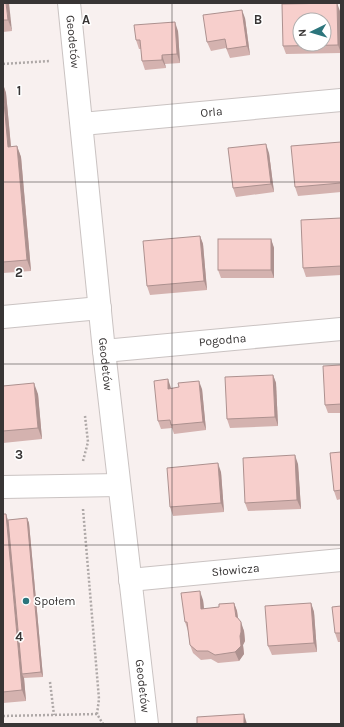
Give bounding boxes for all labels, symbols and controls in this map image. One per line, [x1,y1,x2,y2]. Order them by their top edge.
text: A [82,12,90,27]
text: B [254,12,262,27]
north arrow [292,12,332,52]
street label: Geodetów [63,14,83,69]
text: N [296,28,309,37]
text: 1 [17,83,21,98]
street label: Orla [200,104,223,120]
text: 2 [15,265,23,280]
street label: Pogodna [198,331,247,349]
street label: Geodetów [96,337,116,392]
text: 3 [15,447,23,462]
street label: Słowicza [211,561,260,579]
place label: Społem [34,594,76,608]
marker: Społem [21,596,31,606]
text: 4 [15,629,23,644]
street label: Geodetów [133,659,153,714]

